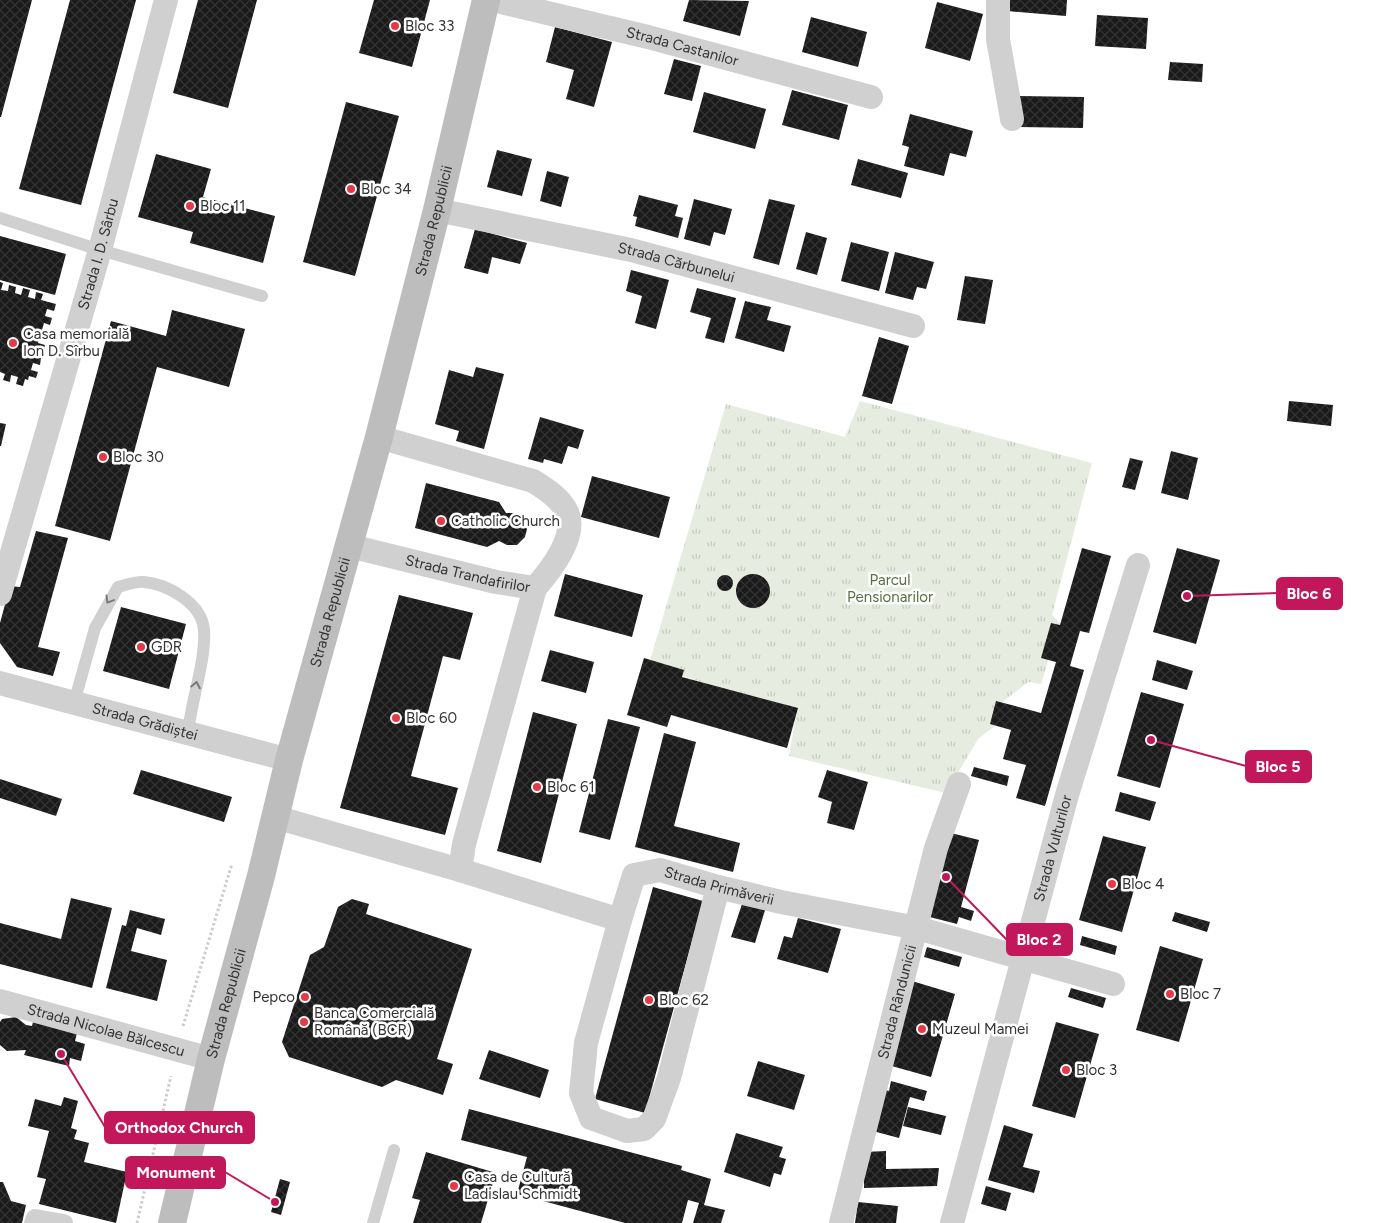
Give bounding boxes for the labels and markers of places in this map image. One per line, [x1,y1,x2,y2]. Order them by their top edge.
place label: Bloc 33 [405,17,454,35]
marker: Bloc 33 [389,20,401,32]
place label: Bloc 34 [361,180,411,198]
marker: Bloc 34 [345,183,357,195]
place label: Bloc 11 [200,197,245,215]
marker: Bloc 11 [184,200,196,212]
place label: Casa memorială Ion D. Sîrbu [23,325,129,360]
marker: Casa memorială Ion D. Sîrbu [7,337,19,349]
place label: Bloc 30 [113,448,164,466]
marker: Bloc 30 [97,451,109,463]
place label: Catholic Church [451,512,560,530]
marker: Catholic Church [435,515,447,527]
callout: Bloc 6 [1277,578,1342,609]
place label: GDR [151,638,182,656]
marker: GDR [135,641,147,653]
place label: Bloc 60 [406,709,457,727]
marker: Bloc 60 [390,712,402,724]
callout: Bloc 5 [1246,751,1311,782]
place label: Bloc 61 [547,778,595,796]
marker: Bloc 61 [531,781,543,793]
place label: Bloc 4 [1122,875,1164,893]
marker: Bloc 4 [1106,878,1118,890]
callout: Bloc 2 [1007,924,1072,955]
place label: Bloc 7 [1180,985,1221,1003]
place label: Pepco [253,988,295,1006]
marker: Bloc 7 [1164,988,1176,1000]
marker: Pepco [299,991,311,1003]
place label: Bloc 62 [659,991,709,1009]
marker: Bloc 62 [643,994,655,1006]
place label: Banca Comercială Română (BCR) [314,1004,434,1039]
marker: Banca Comercială Română (BCR) [298,1016,310,1028]
place label: Muzeul Mamei [932,1020,1029,1038]
marker: Muzeul Mamei [916,1023,928,1035]
place label: Bloc 3 [1076,1061,1117,1079]
marker: Bloc 3 [1060,1064,1072,1076]
callout: Orthodox Church [105,1112,254,1143]
callout: Monument [126,1157,225,1188]
place label: Casa de Cultură Ladislau Schmidt [464,1168,578,1203]
marker: Casa de Cultură Ladislau Schmidt [448,1180,460,1192]

